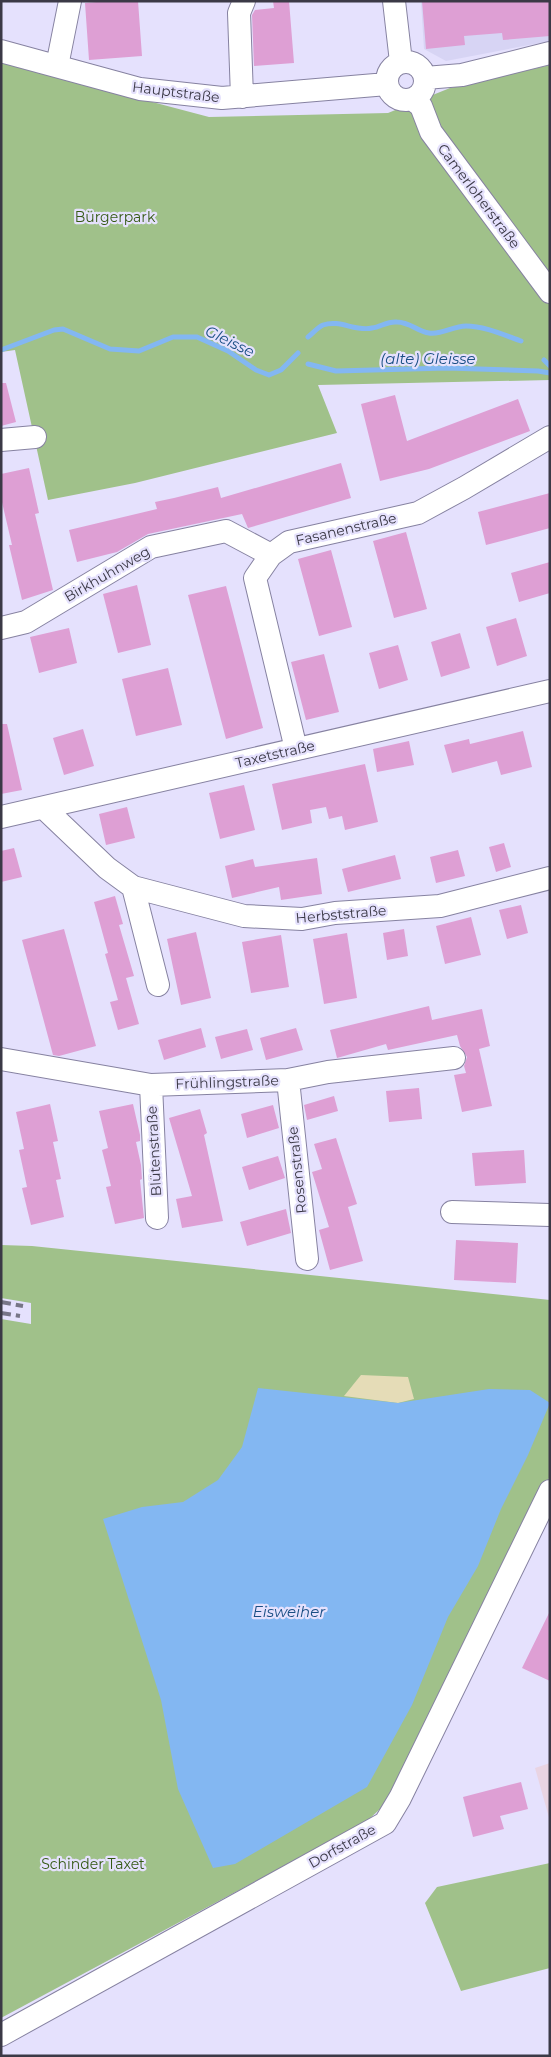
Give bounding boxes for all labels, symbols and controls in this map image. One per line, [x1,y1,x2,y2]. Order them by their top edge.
street label: Hauptstraße [131,78,221,106]
street label: Camerloherstraße [434,140,524,252]
park label: Bürgerpark [75,208,156,226]
water label: Gleisse [202,321,258,361]
water label: (alte) Gleisse [380,349,476,368]
street label: Fasanenstraße [294,509,398,549]
street label: Birkhuhnweg [61,542,153,606]
street label: Taxetstraße [234,736,316,772]
street label: Herbststraße [295,901,387,927]
street label: Frühlingstraße [175,1071,279,1093]
street label: Blütenstraße [143,1105,165,1197]
street label: Rosenstraße [283,1126,311,1214]
water label: Eisweiher [253,1602,326,1621]
street label: Dorfstraße [305,1820,379,1872]
park label: Schinder Taxet [41,1855,145,1873]

